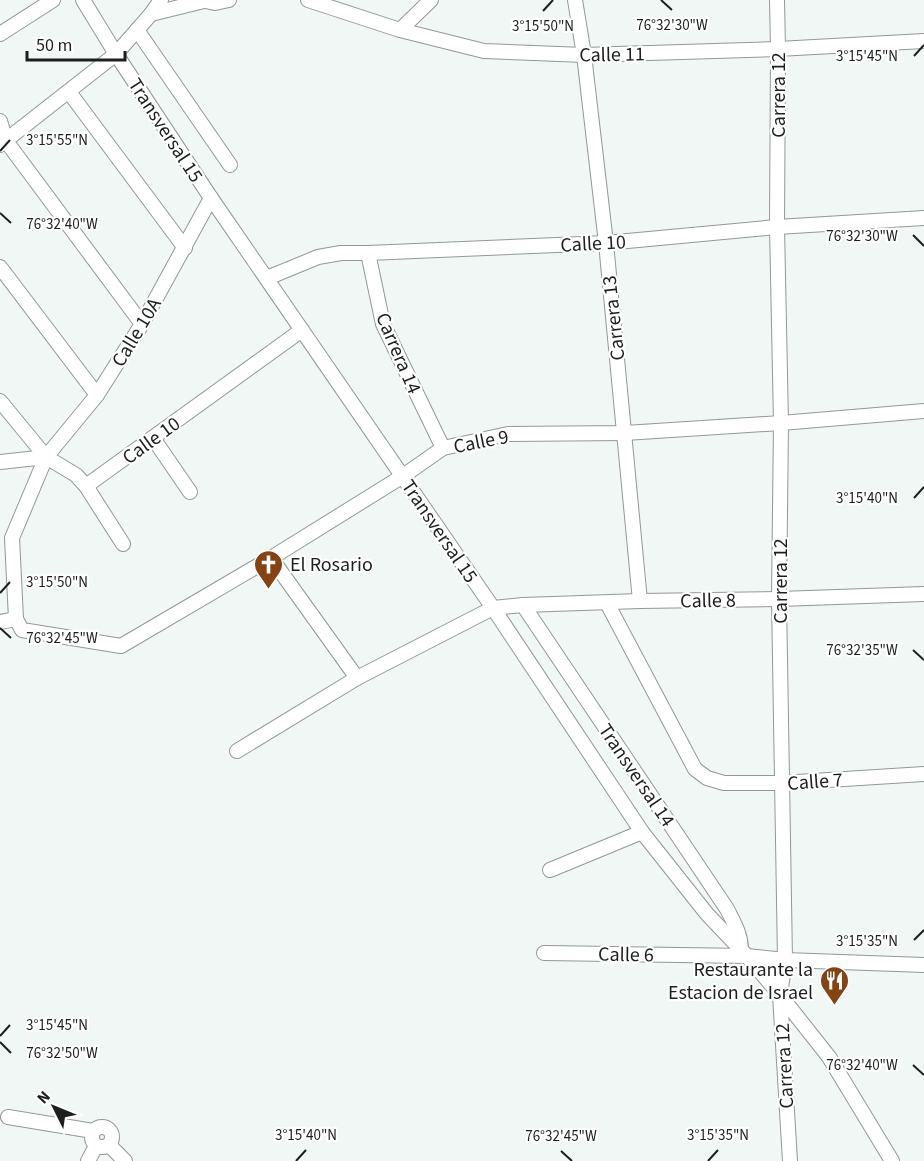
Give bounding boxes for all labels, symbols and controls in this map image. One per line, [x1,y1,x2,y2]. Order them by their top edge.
text: 76°32'30"W [636,15,708,36]
text: 3°15'50"N [512,16,574,37]
scale bar [27,24,124,62]
text: 50 m [36,33,72,58]
street label: Calle 11 [579,40,645,70]
text: 3°15'45"N [836,46,898,67]
street label: Carrera 12 [765,52,793,138]
street label: Transversal 15 [121,73,209,188]
text: 3°15'55"N [26,130,88,151]
text: 76°32'40"W [26,214,98,235]
text: 76°32'30"W [826,226,898,247]
street label: Calle 10 [560,228,627,260]
street label: Carrera 13 [596,274,632,362]
street label: Calle 10A [105,292,169,372]
street label: Carrera 14 [368,309,428,398]
street label: Calle 10 [117,410,186,471]
street label: Calle 9 [451,423,511,461]
street label: Transversal 15 [394,474,484,589]
text: 3°15'40"N [836,488,898,509]
street label: Carrera 12 [767,538,795,624]
church icon: El Rosario [253,548,285,590]
place label: El Rosario [290,551,373,579]
text: 3°15'50"N [26,572,88,593]
street label: Calle 8 [680,587,736,615]
text: 76°32'45"W [26,628,98,649]
text: 76°32'35"W [826,640,898,661]
street label: Transversal 14 [591,718,681,833]
street label: Calle 7 [786,766,844,798]
text: 3°15'35"N [836,931,898,952]
street label: Calle 6 [598,941,654,969]
place label: Restaurante la Estacion de Israel [668,956,813,1007]
restaurant icon: Restaurante la Estacion de Israel [818,964,850,1006]
text: 3°15'45"N [26,1015,88,1036]
street label: Carrera 12 [769,1022,801,1109]
text: 76°32'50"W [26,1043,98,1064]
text: 76°32'40"W [826,1055,898,1076]
north arrow [24,1077,84,1137]
text: N [32,1086,55,1109]
text: 3°15'40"N [275,1125,337,1146]
text: 3°15'35"N [687,1125,749,1146]
text: 76°32'45"W [525,1126,597,1147]

